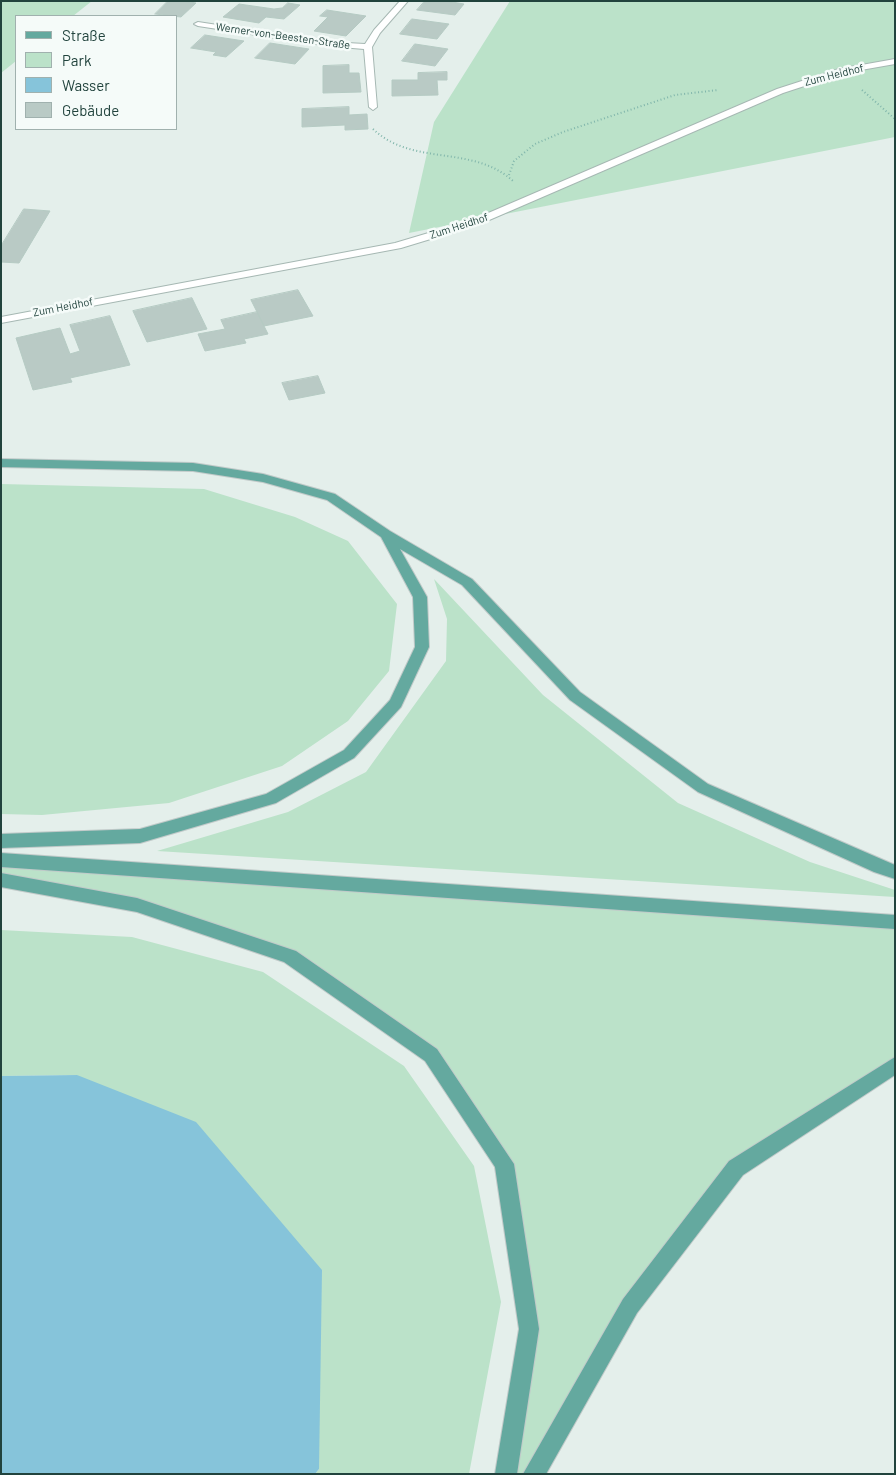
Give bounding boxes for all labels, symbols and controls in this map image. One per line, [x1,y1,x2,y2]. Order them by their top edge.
legend [15,15,178,130]
street label: Werner-von-Beesten-Straße [215,20,351,52]
text: Straße [62,26,106,44]
text: Park [62,51,91,69]
street label: Zum Heidhof [803,61,865,89]
text: Wasser [62,76,110,94]
text: Gebäude [62,101,119,119]
street label: Zum Heidhof [428,210,490,242]
street label: Zum Heidhof [32,295,94,319]

